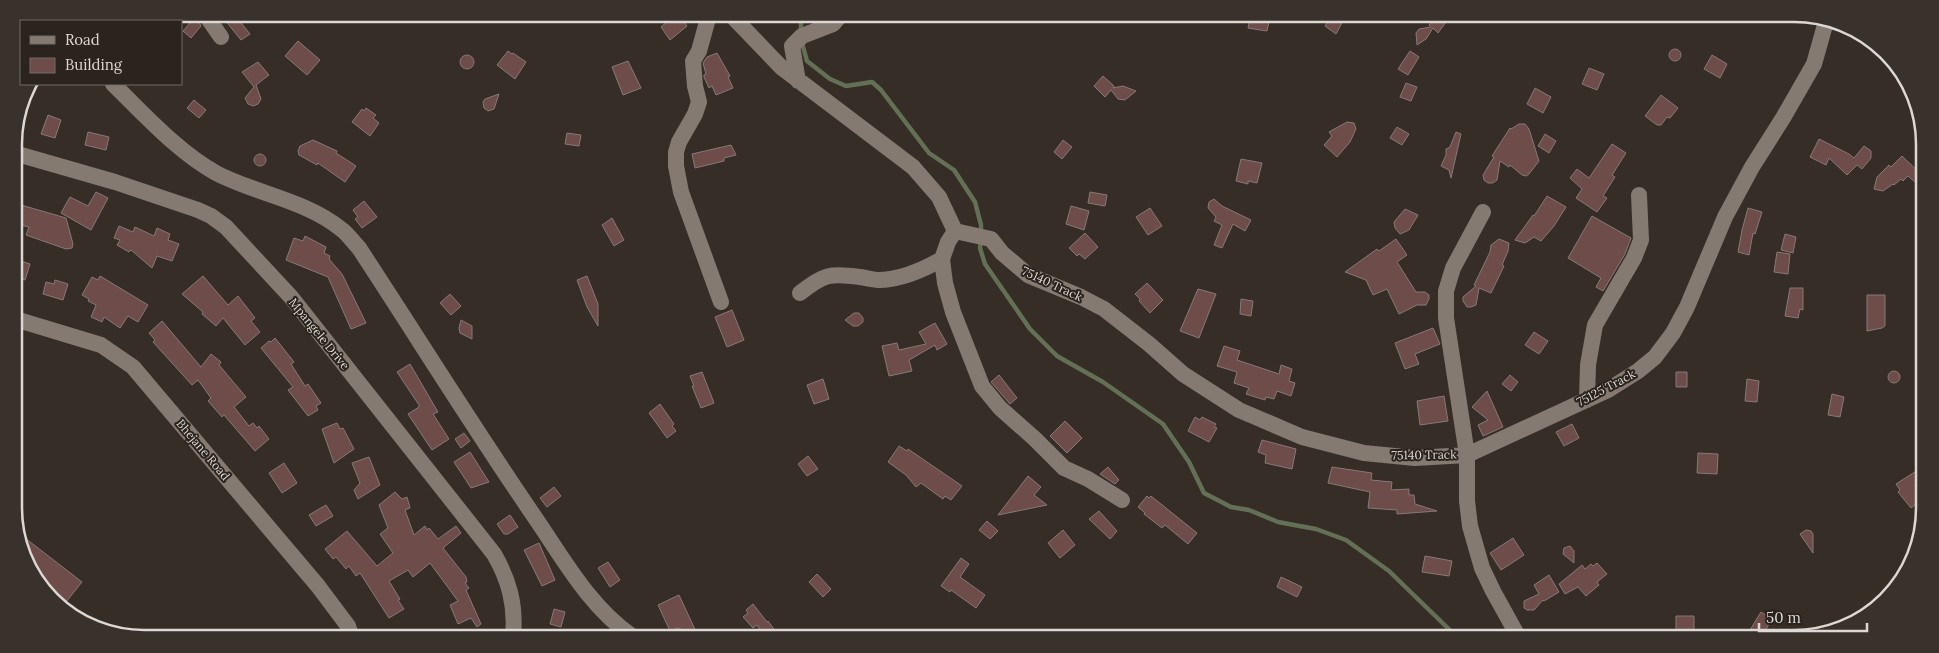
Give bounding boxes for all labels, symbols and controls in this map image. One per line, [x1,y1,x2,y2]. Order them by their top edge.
legend [20,20,182,85]
text: Road [65,30,100,49]
text: Building [65,55,123,74]
street label: 75140 Track [1020,263,1085,304]
street label: Mpangele Drive [286,295,353,373]
street label: 75125 Track [1574,366,1638,409]
street label: Bhejane Road [173,416,233,483]
street label: 75140 Track [1391,446,1457,463]
scale bar [1759,600,1866,632]
text: 50 m [1766,608,1801,627]

